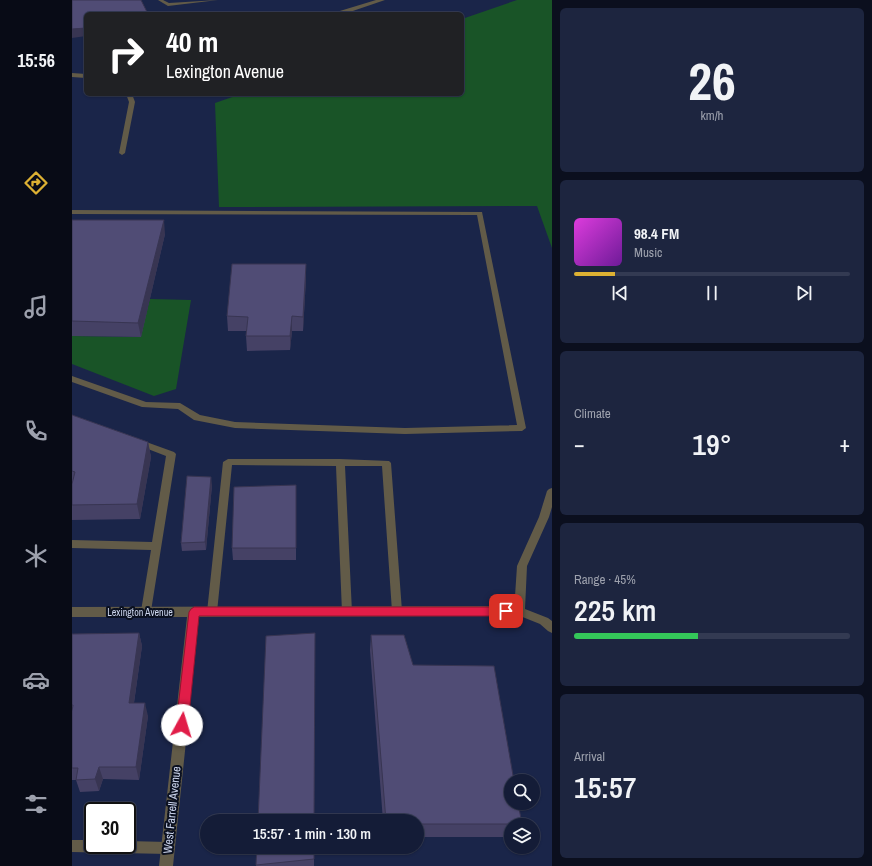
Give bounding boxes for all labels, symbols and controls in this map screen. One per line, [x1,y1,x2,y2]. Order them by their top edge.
text: 40 m [166,23,218,61]
icon: right [100,28,152,80]
text: 26 [688,46,736,116]
text: 15:56 [17,48,55,73]
text: Lexington Avenue [166,59,284,84]
text: km/h [700,107,724,124]
icon: directions [22,169,50,197]
text: 98.4 FM [634,223,679,244]
text: Music [634,244,662,261]
icon: previous [609,282,631,304]
icon: pause [701,282,723,304]
icon: next [793,282,815,304]
icon: music [22,293,50,321]
text: Climate [574,405,611,422]
icon: phone [22,417,50,445]
text: 19° [692,424,732,464]
text: − [574,429,585,459]
text: + [839,429,850,459]
icon: climate [22,542,50,570]
text: Range · 45% [574,571,636,588]
text: 225 km [574,590,656,630]
pin [489,594,523,628]
icon: arrive [495,600,517,622]
street label: Lexington Avenue [107,606,173,619]
icon: car [22,666,50,694]
position arrow [161,704,203,746]
text: Arrival [574,748,605,765]
street label: West Farrell Avenue [159,766,185,854]
text: 15:57 [574,767,636,807]
map controls [504,774,540,854]
button: search [504,774,540,810]
icon: filters [22,790,50,818]
speed limit sign: 30 [84,802,136,854]
button: layers [504,818,540,854]
text: 15:57 · 1 min · 130 m [253,823,371,844]

